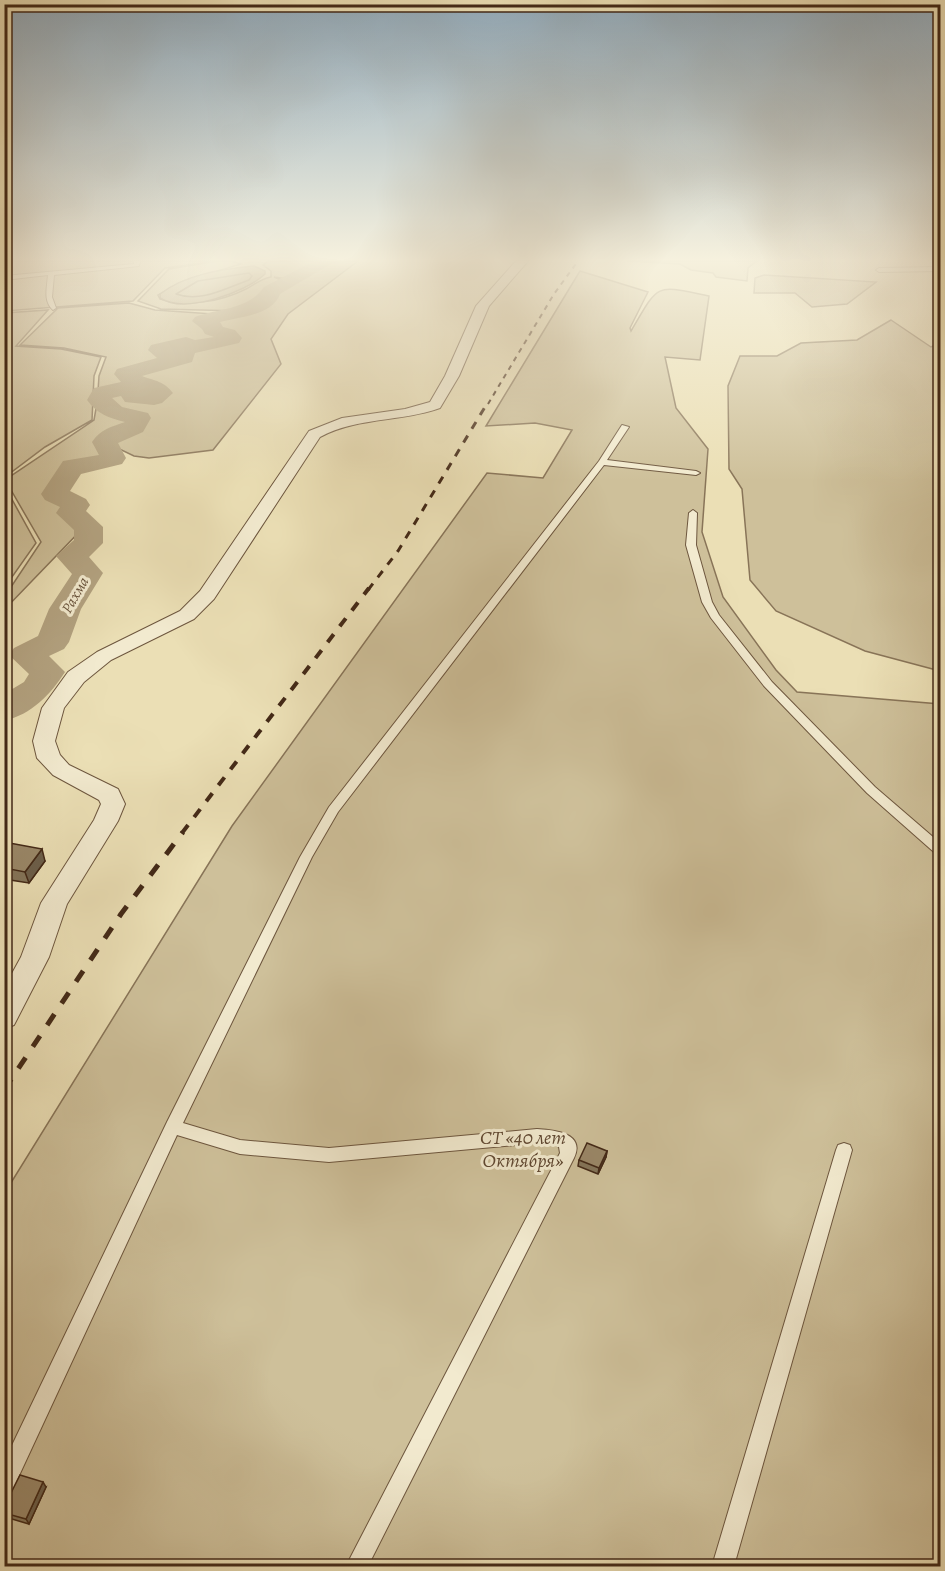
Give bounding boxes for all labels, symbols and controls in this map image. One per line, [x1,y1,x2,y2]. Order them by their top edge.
water label: Рахма [57,573,93,617]
park label: СТ «40 лет Октября» [480,1124,566,1174]

